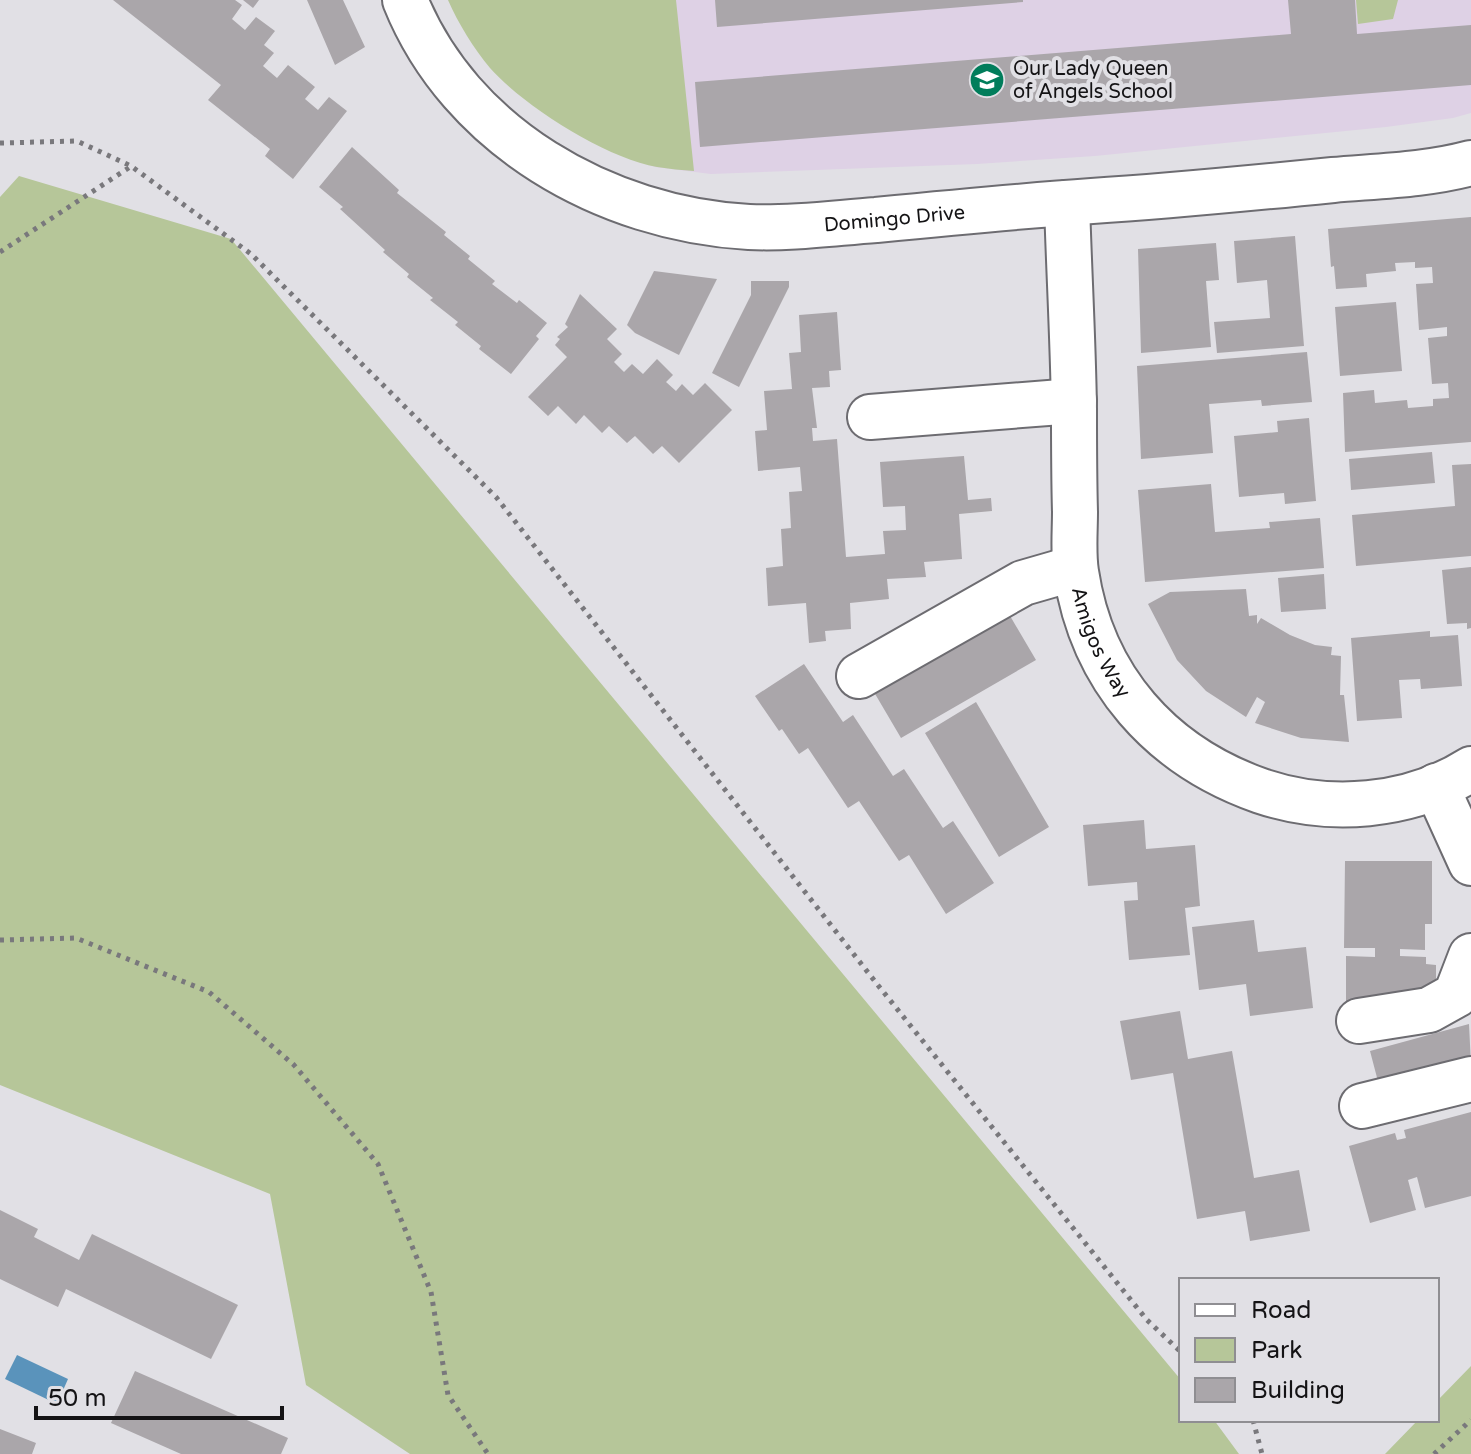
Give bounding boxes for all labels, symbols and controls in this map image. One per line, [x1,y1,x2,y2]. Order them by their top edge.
place label: Our Lady Queen of Angels School [1013,57,1173,104]
school or university icon: Our Lady Queen of Angels School [968,61,1006,99]
street label: Domingo Drive [823,201,966,237]
street label: Amigos Way [1066,585,1135,703]
legend [1179,1278,1439,1422]
text: Road [1251,1296,1311,1325]
text: Park [1251,1336,1302,1365]
scale bar [36,1370,282,1420]
text: Building [1251,1376,1345,1405]
text: 50 m [48,1384,106,1413]

